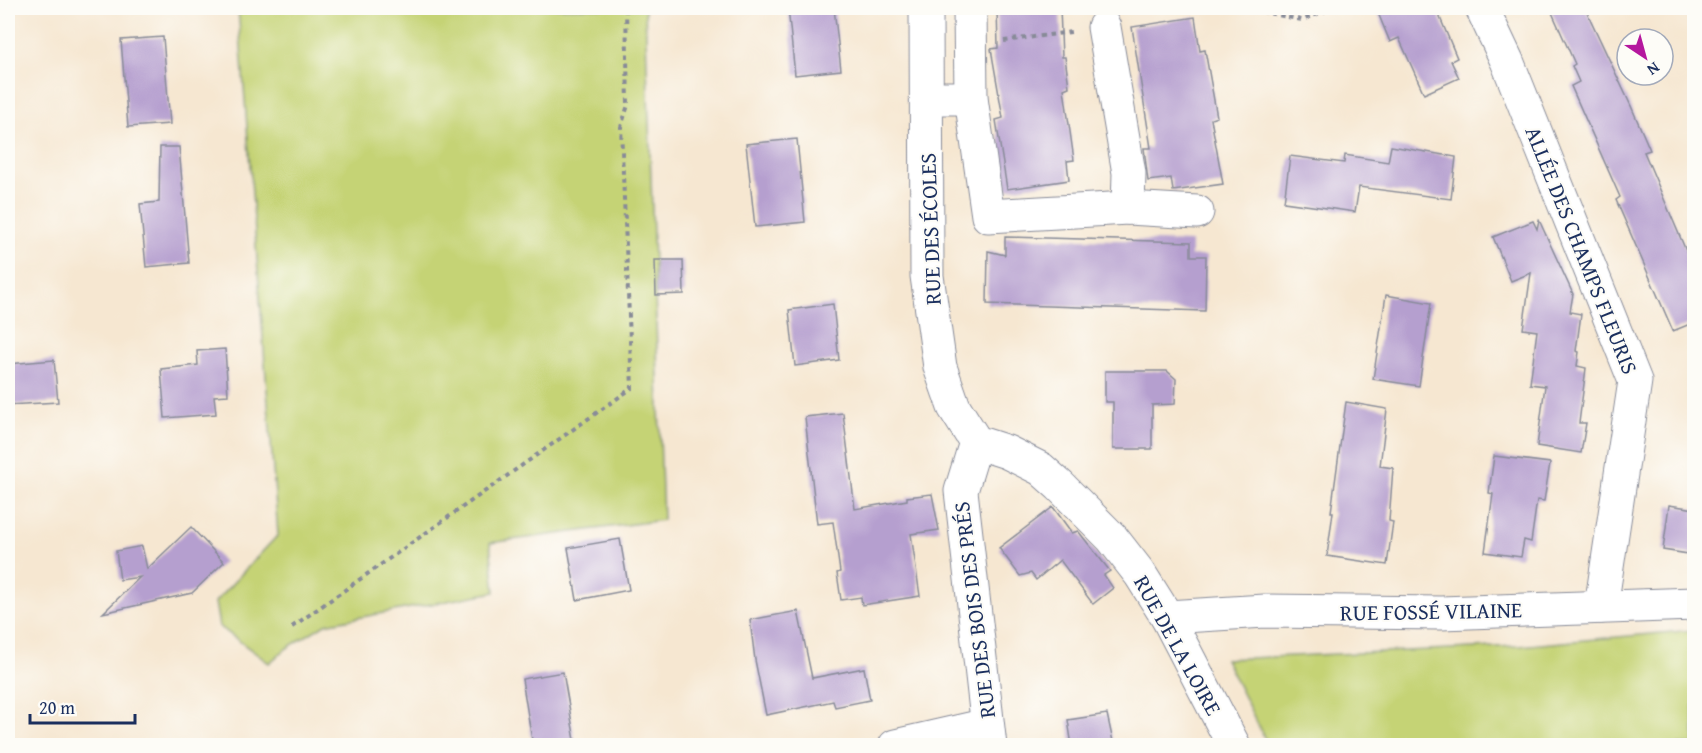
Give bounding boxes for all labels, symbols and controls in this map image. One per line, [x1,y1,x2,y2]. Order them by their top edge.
north arrow [1615,27,1675,87]
text: N [1642,56,1665,82]
street label: ALLÉE DES CHAMPS FLEURIS [1518,121,1646,379]
street label: RUE DES ÉCOLES [911,152,949,306]
street label: RUE DES BOIS DES PRÉS [945,500,1003,720]
street label: RUE DE LA LOIRE [1126,569,1230,721]
street label: RUE FOSSÉ VILAINE [1340,593,1522,629]
scale bar [30,687,135,725]
text: 20 m [39,694,75,721]

